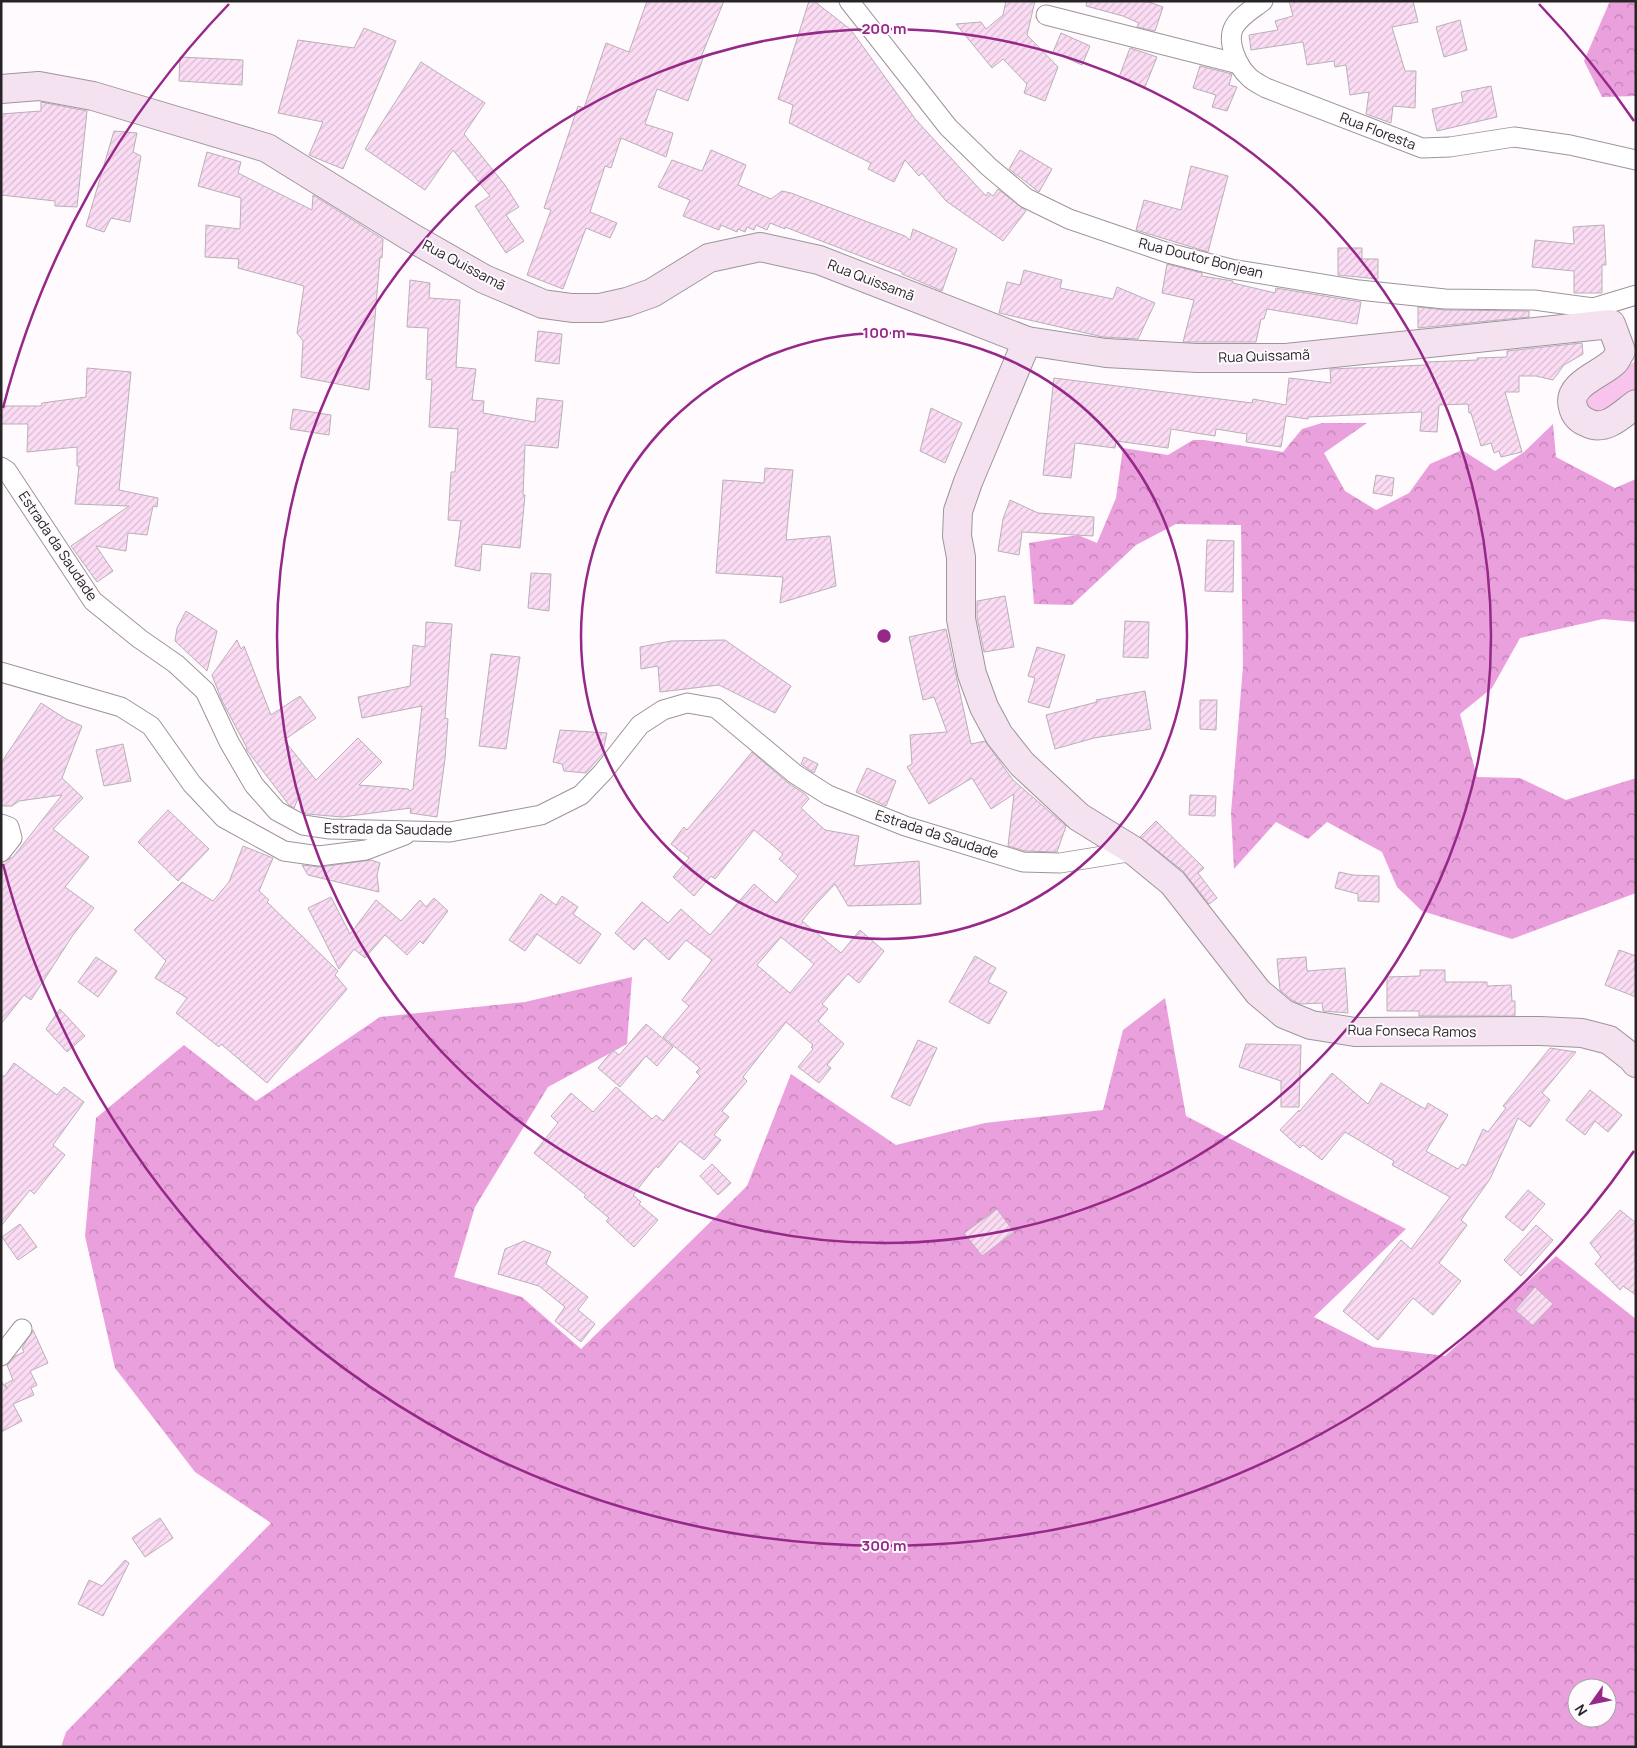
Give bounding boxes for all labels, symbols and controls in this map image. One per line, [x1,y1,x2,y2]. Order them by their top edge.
text: 200 m [861,18,907,39]
street label: Rua Floresta [1337,107,1419,154]
street label: Rua Doutor Bonjean [1137,233,1266,282]
street label: Rua Quissamã [419,235,509,294]
street label: Rua Quissamã [825,254,917,305]
text: 100 m [863,322,905,343]
street label: Rua Quissamã [1218,344,1310,367]
street label: Estrada da Saudade [15,487,102,604]
centre of rings [875,627,893,645]
street label: Estrada da Saudade [873,805,1001,862]
street label: Estrada da Saudade [324,818,452,839]
street label: Rua Fonseca Ramos [1347,1020,1477,1041]
text: 300 m [862,1535,906,1556]
north arrow [1567,1678,1617,1728]
text: N [1570,1701,1591,1720]

